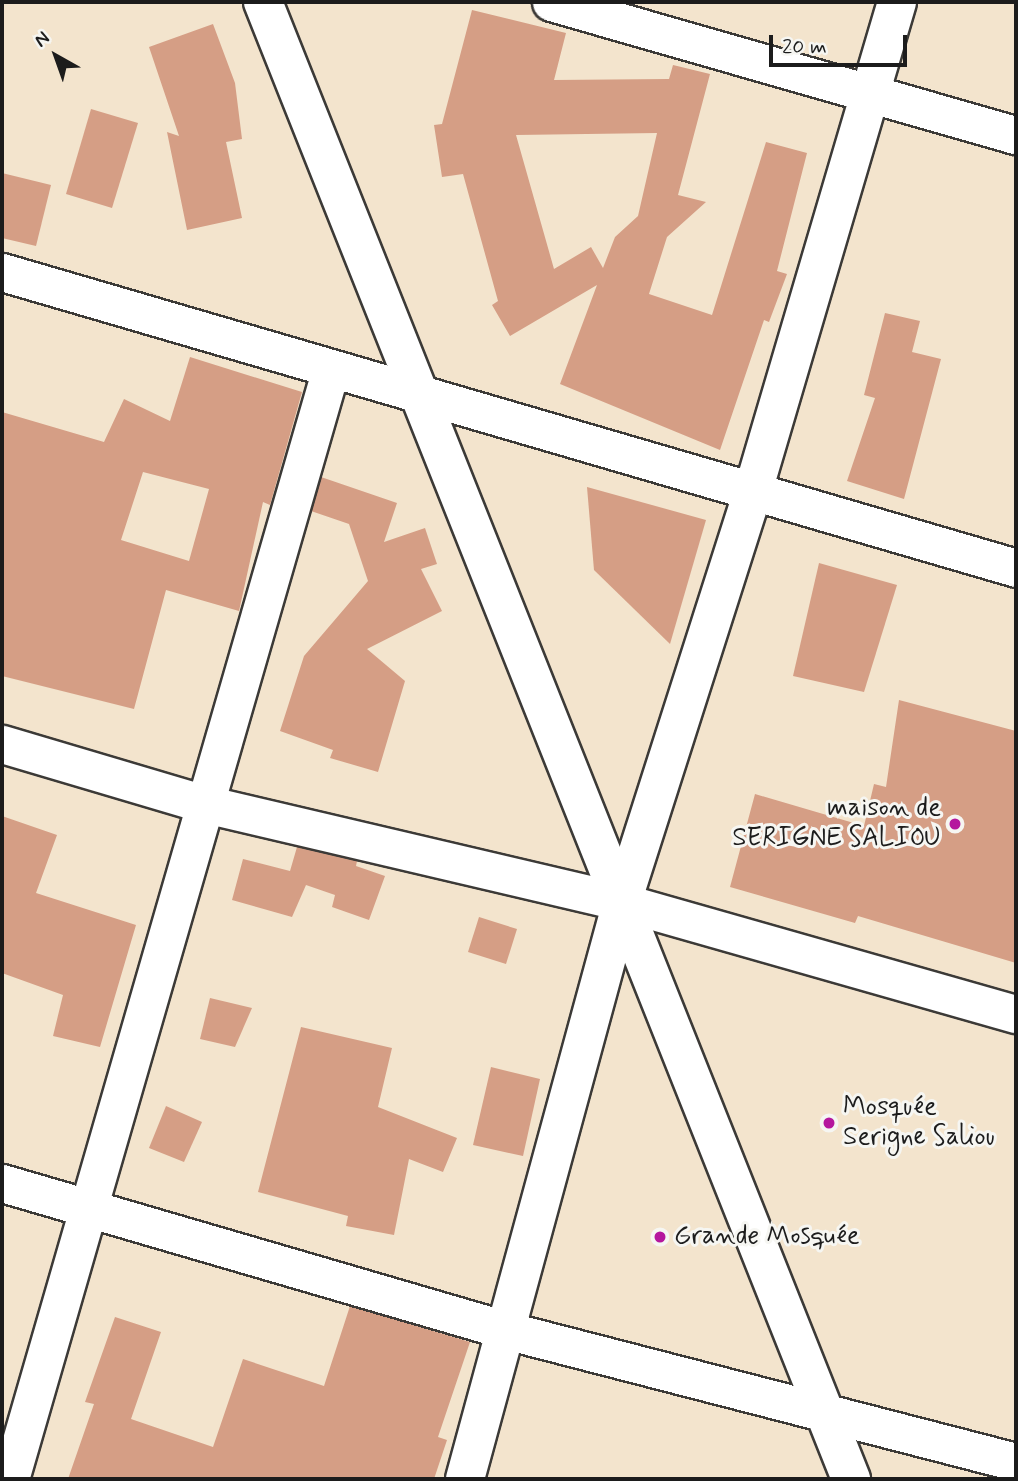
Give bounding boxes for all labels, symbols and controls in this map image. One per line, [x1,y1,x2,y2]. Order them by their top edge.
north arrow [21,21,91,91]
scale bar [773,21,911,65]
text: N [29,26,55,53]
text: 20 m [782,33,827,61]
place label: maison de SERIGNE SALIOU [733,793,941,854]
marker: maison de SERIGNE SALIOU [947,816,963,832]
place label: Mosquée Serigne Saliou [843,1092,996,1154]
marker: Mosquée Serigne Saliou [821,1115,837,1131]
place label: Grande Mosquée [674,1221,860,1253]
marker: Grande Mosquée [652,1229,668,1245]

